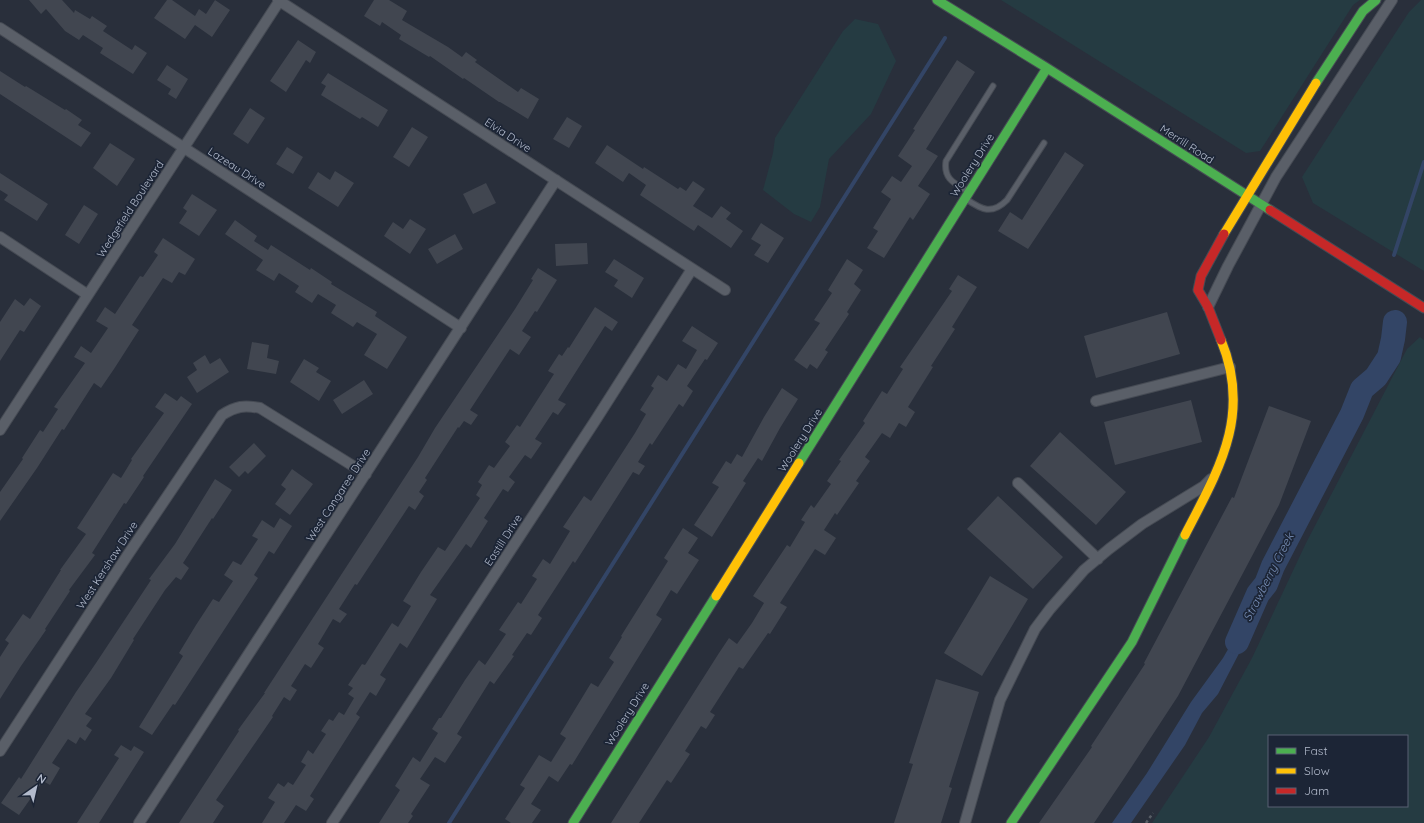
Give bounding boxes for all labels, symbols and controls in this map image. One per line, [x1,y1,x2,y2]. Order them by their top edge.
street label: Elvia Drive [482,115,534,155]
street label: Merrill Road [1157,121,1217,167]
street label: Woolery Drive [947,131,997,199]
street label: Lazeau Drive [205,144,269,192]
street label: Wedgefield Boulevard [93,158,167,260]
street label: Woolery Drive [775,406,825,474]
street label: West Congaree Drive [303,446,373,544]
street label: Eastill Drive [481,512,525,568]
street label: West Kershaw Drive [73,518,141,612]
water label: Strawberry Creek [1239,529,1297,624]
street label: Woolery Drive [602,680,652,748]
legend [1268,735,1408,807]
text: Fast [1304,743,1328,758]
text: Slow [1304,763,1330,778]
north arrow [16,767,56,807]
text: N [34,771,49,787]
text: Jam [1304,783,1329,798]

